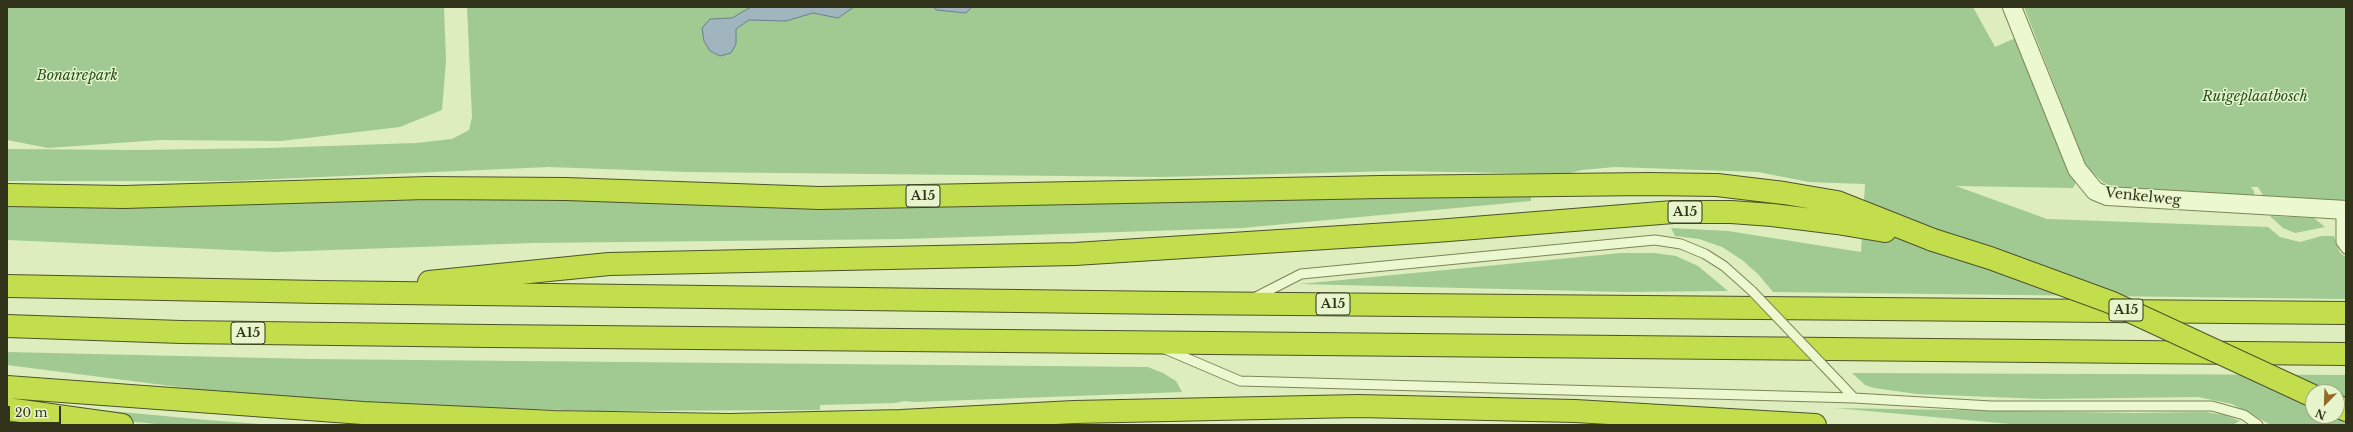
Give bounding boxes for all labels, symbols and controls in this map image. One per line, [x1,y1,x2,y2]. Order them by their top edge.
park label: Bonairepark [36,68,118,84]
park label: Ruigeplaatbosch [2202,89,2308,105]
road number: A15 [906,185,940,207]
street label: Venkelweg [2104,185,2182,209]
road number: A15 [1668,201,1702,223]
road number: A15 [1316,293,1350,315]
road number: A15 [2109,299,2143,321]
road number: A15 [231,322,265,344]
north arrow [2305,384,2345,424]
scale bar [10,398,63,424]
text: 20 m [15,405,47,420]
text: N [2313,406,2328,423]

